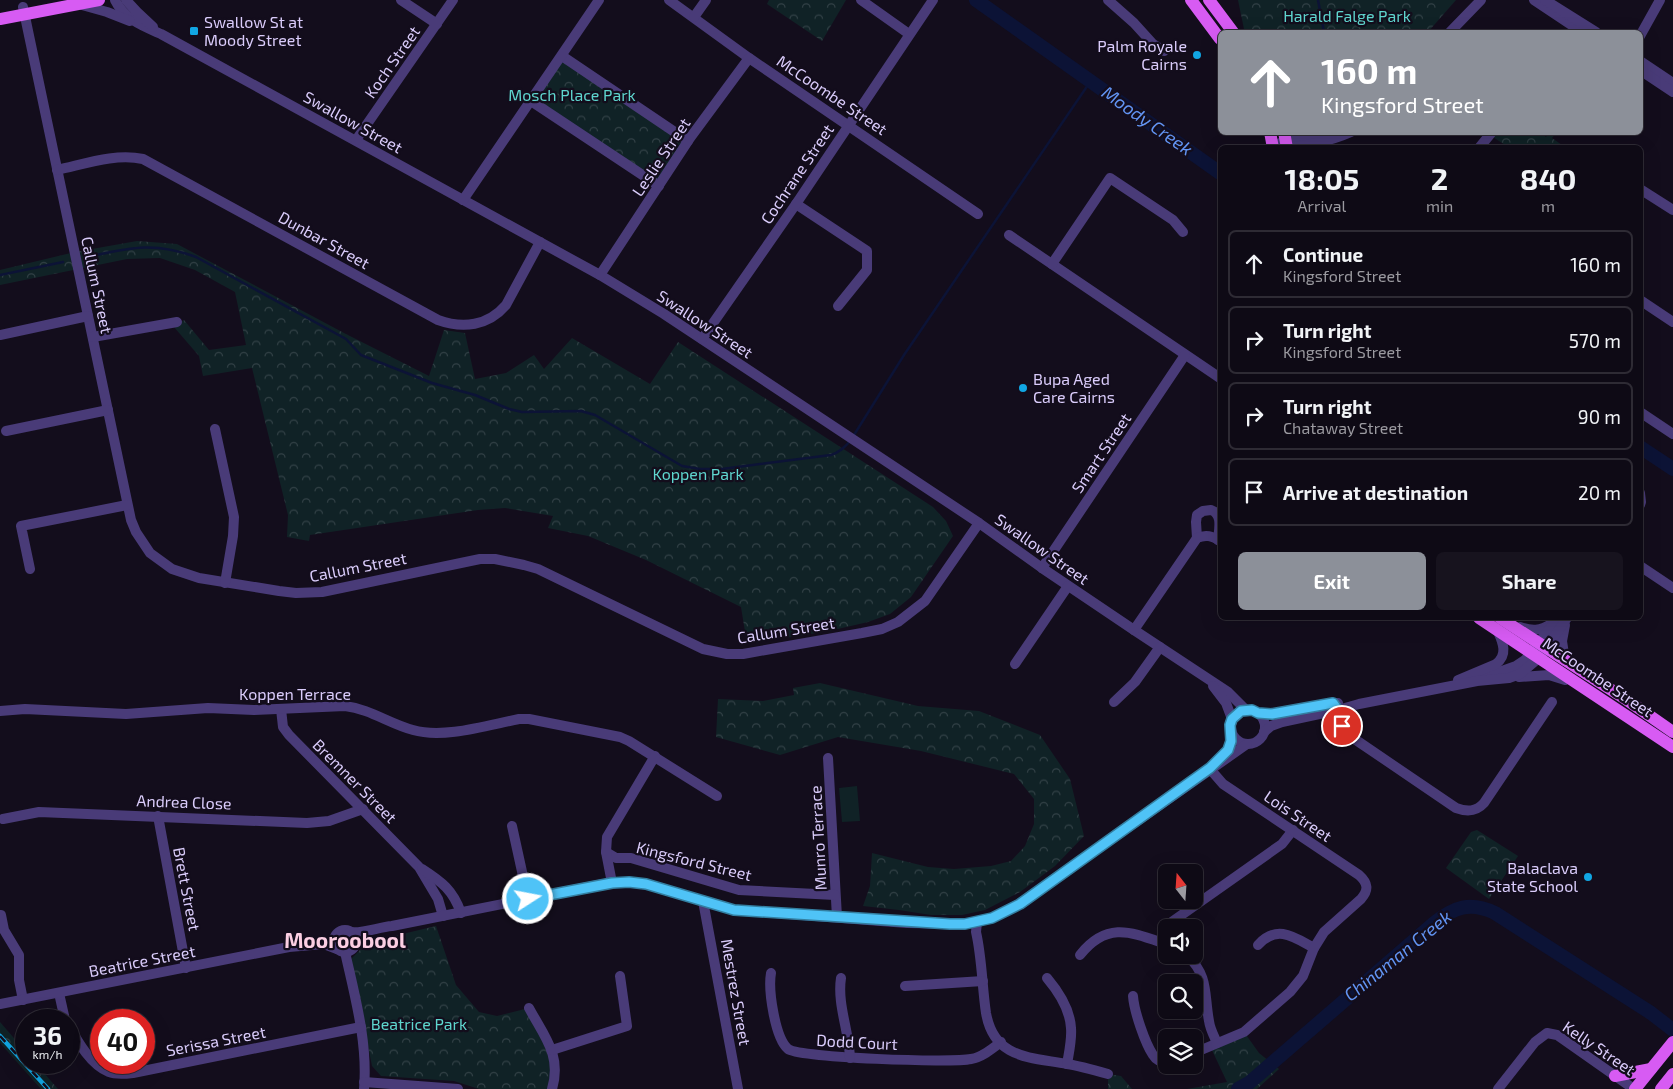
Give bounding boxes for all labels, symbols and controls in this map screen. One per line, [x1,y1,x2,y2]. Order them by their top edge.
park label: Harald Falge Park [1283,6,1411,25]
place label: Swallow St at Moody Street [204,12,303,49]
street label: Koch Street [360,22,423,101]
marker: Swallow St at Moody Street [188,25,200,37]
place label: Palm Royale Cairns [1097,36,1187,73]
marker: Palm Royale Cairns [1191,49,1203,61]
text: 160 m [1321,49,1417,91]
icon: ahead [1238,50,1303,115]
street label: McCoombe Street [774,51,891,139]
water label: Moody Creek [1098,81,1197,160]
park label: Mosch Place Park [508,85,636,104]
street label: Swallow Street [300,87,406,157]
text: Kingsford Street [1321,91,1484,117]
street label: Leslie Street [627,114,694,199]
street label: Cochrane Street [756,120,837,227]
text: 18:05 [1285,160,1359,196]
text: 2 [1431,160,1448,196]
text: 840 [1520,160,1576,196]
text: Arrival [1298,196,1346,215]
text: min [1426,196,1453,215]
text: m [1541,196,1555,215]
street label: Dunbar Street [275,207,373,272]
street label: Callum Street [78,235,117,335]
text: Continue [1283,243,1363,266]
icon: ahead [1240,250,1268,278]
text: 160 m [1570,253,1621,276]
text: Kingsford Street [1283,266,1401,285]
street label: Swallow Street [654,286,757,362]
text: Turn right [1283,319,1371,342]
icon: right [1240,326,1268,354]
text: 570 m [1569,329,1621,352]
text: Kingsford Street [1283,342,1401,361]
place label: Bupa Aged Care Cairns [1033,369,1115,406]
marker: Bupa Aged Care Cairns [1017,382,1029,394]
text: Turn right [1283,395,1371,418]
icon: right [1240,402,1268,430]
text: 90 m [1578,405,1621,428]
street label: Smart Street [1067,409,1134,496]
text: Chataway Street [1283,418,1403,437]
park label: Koppen Park [652,464,744,483]
icon: arrive [1240,478,1268,506]
text: Arrive at destination [1283,481,1468,504]
text: 20 m [1578,481,1621,504]
street label: Swallow Street [992,509,1093,588]
street label: Callum Street [308,548,408,585]
button: Exit [1238,552,1426,610]
button: Share [1436,552,1623,610]
street label: Callum Street [736,612,836,647]
street label: McCoombe Street [1540,633,1657,721]
street label: Koppen Terrace [239,684,351,703]
pin [1321,705,1363,747]
icon: arrive [1328,712,1356,740]
street label: Bremner Street [309,735,401,827]
street label: Munro Terrace [805,785,830,891]
street label: Lois Street [1261,786,1336,845]
street label: Andrea Close [136,790,232,813]
street label: Kingsford Street [634,837,754,884]
street label: Brett Street [170,845,205,932]
place label: Balaclava State School [1487,858,1578,895]
north arrow [1158,864,1202,909]
map controls [1158,864,1203,1074]
marker: Balaclava State School [1582,871,1594,883]
position arrow [501,872,553,924]
water label: Chinaman Creek [1339,905,1456,1005]
button: sound [1158,919,1203,964]
district label: Mooroobool [284,927,406,952]
street label: Mestrez Street [718,937,755,1047]
street label: Beatrice Street [87,941,197,980]
button: search [1158,974,1203,1019]
speed limit sign: 40 [90,1009,155,1074]
park label: Beatrice Park [371,1014,467,1033]
street label: Kelly Street [1560,1016,1639,1079]
text: 36 [33,1020,62,1050]
street label: Serissa Street [165,1022,267,1059]
button: layers [1158,1029,1203,1074]
street label: Dodd Court [816,1030,898,1053]
text: km/h [33,1047,62,1061]

